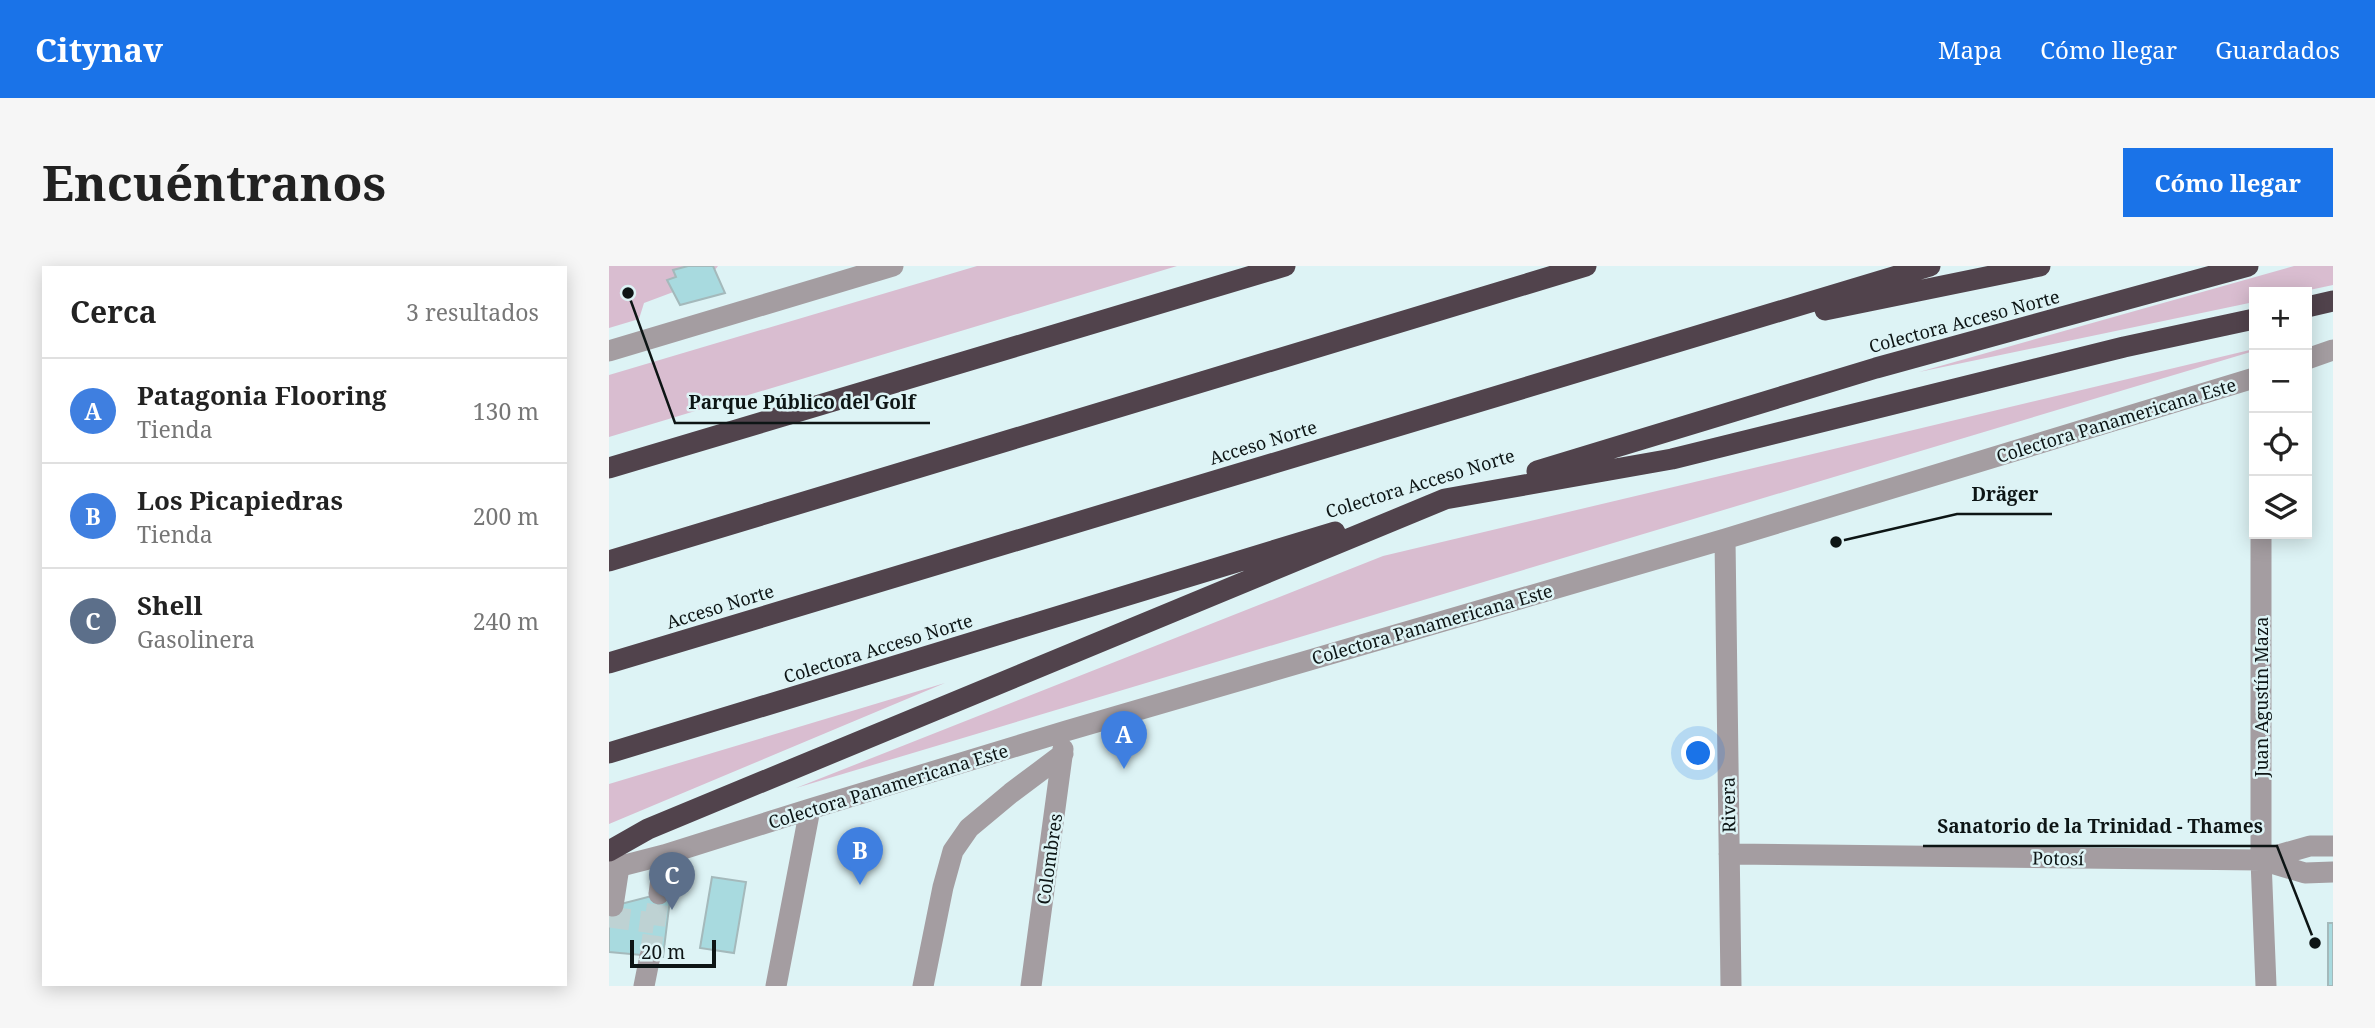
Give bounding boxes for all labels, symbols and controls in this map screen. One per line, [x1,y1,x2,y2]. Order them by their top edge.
text: Citynav [35,27,163,72]
text: Mapa [1938,33,2002,66]
text: Cómo llegar [2040,33,2177,66]
text: Guardados [2215,33,2340,66]
button: Cómo llegar [2123,148,2333,217]
text: Encuéntranos [42,149,386,215]
street label: Colectora Acceso Norte [1866,284,2062,358]
map controls [2249,287,2312,539]
button: + [2249,287,2312,350]
text: Cerca [70,291,157,332]
text: 3 resultados [406,296,539,328]
button: − [2249,350,2312,413]
street label: Colectora Panamericana Este [1993,372,2239,468]
text: Patagonia Flooring [137,377,387,413]
callout: Parque Público del Golf [675,383,930,423]
text: Parque Público del Golf [689,389,918,415]
text: A [84,395,102,427]
text: 130 m [473,395,539,427]
text: Tienda [137,413,213,445]
button: locate [2249,413,2312,476]
street label: Acceso Norte [1206,414,1320,470]
street label: Colectora Acceso Norte [1322,443,1518,523]
callout: Dräger [1957,474,2052,514]
button: layers [2249,476,2312,539]
text: Dräger [1972,481,2039,507]
text: Los Picapiedras [137,482,343,518]
text: B [85,500,101,532]
text: 200 m [473,500,539,532]
text: Tienda [137,518,213,550]
street label: Acceso Norte [663,578,777,634]
street label: Colectora Panamericana Este [1309,578,1555,670]
text: Shell [137,587,203,623]
text: C [85,605,101,637]
text: 240 m [473,605,539,637]
street label: Colectora Acceso Norte [780,608,976,688]
street label: Juan Agustín Maza [2249,617,2273,778]
text: Gasolinera [137,623,255,655]
pin: A [1101,711,1147,769]
your location [1681,736,1715,770]
street label: Colectora Panamericana Este [765,738,1011,834]
street label: Rivera [1716,777,1740,833]
callout: Sanatorio de la Trinidad - Thames [1923,806,2277,846]
street label: Colombres [1031,812,1067,906]
text: Sanatorio de la Trinidad - Thames [1937,813,2263,839]
pin: B [837,827,883,885]
street label: Potosí [2032,846,2084,870]
pin: C [649,852,695,910]
scale bar [630,937,716,969]
text: 20 m [641,939,685,965]

